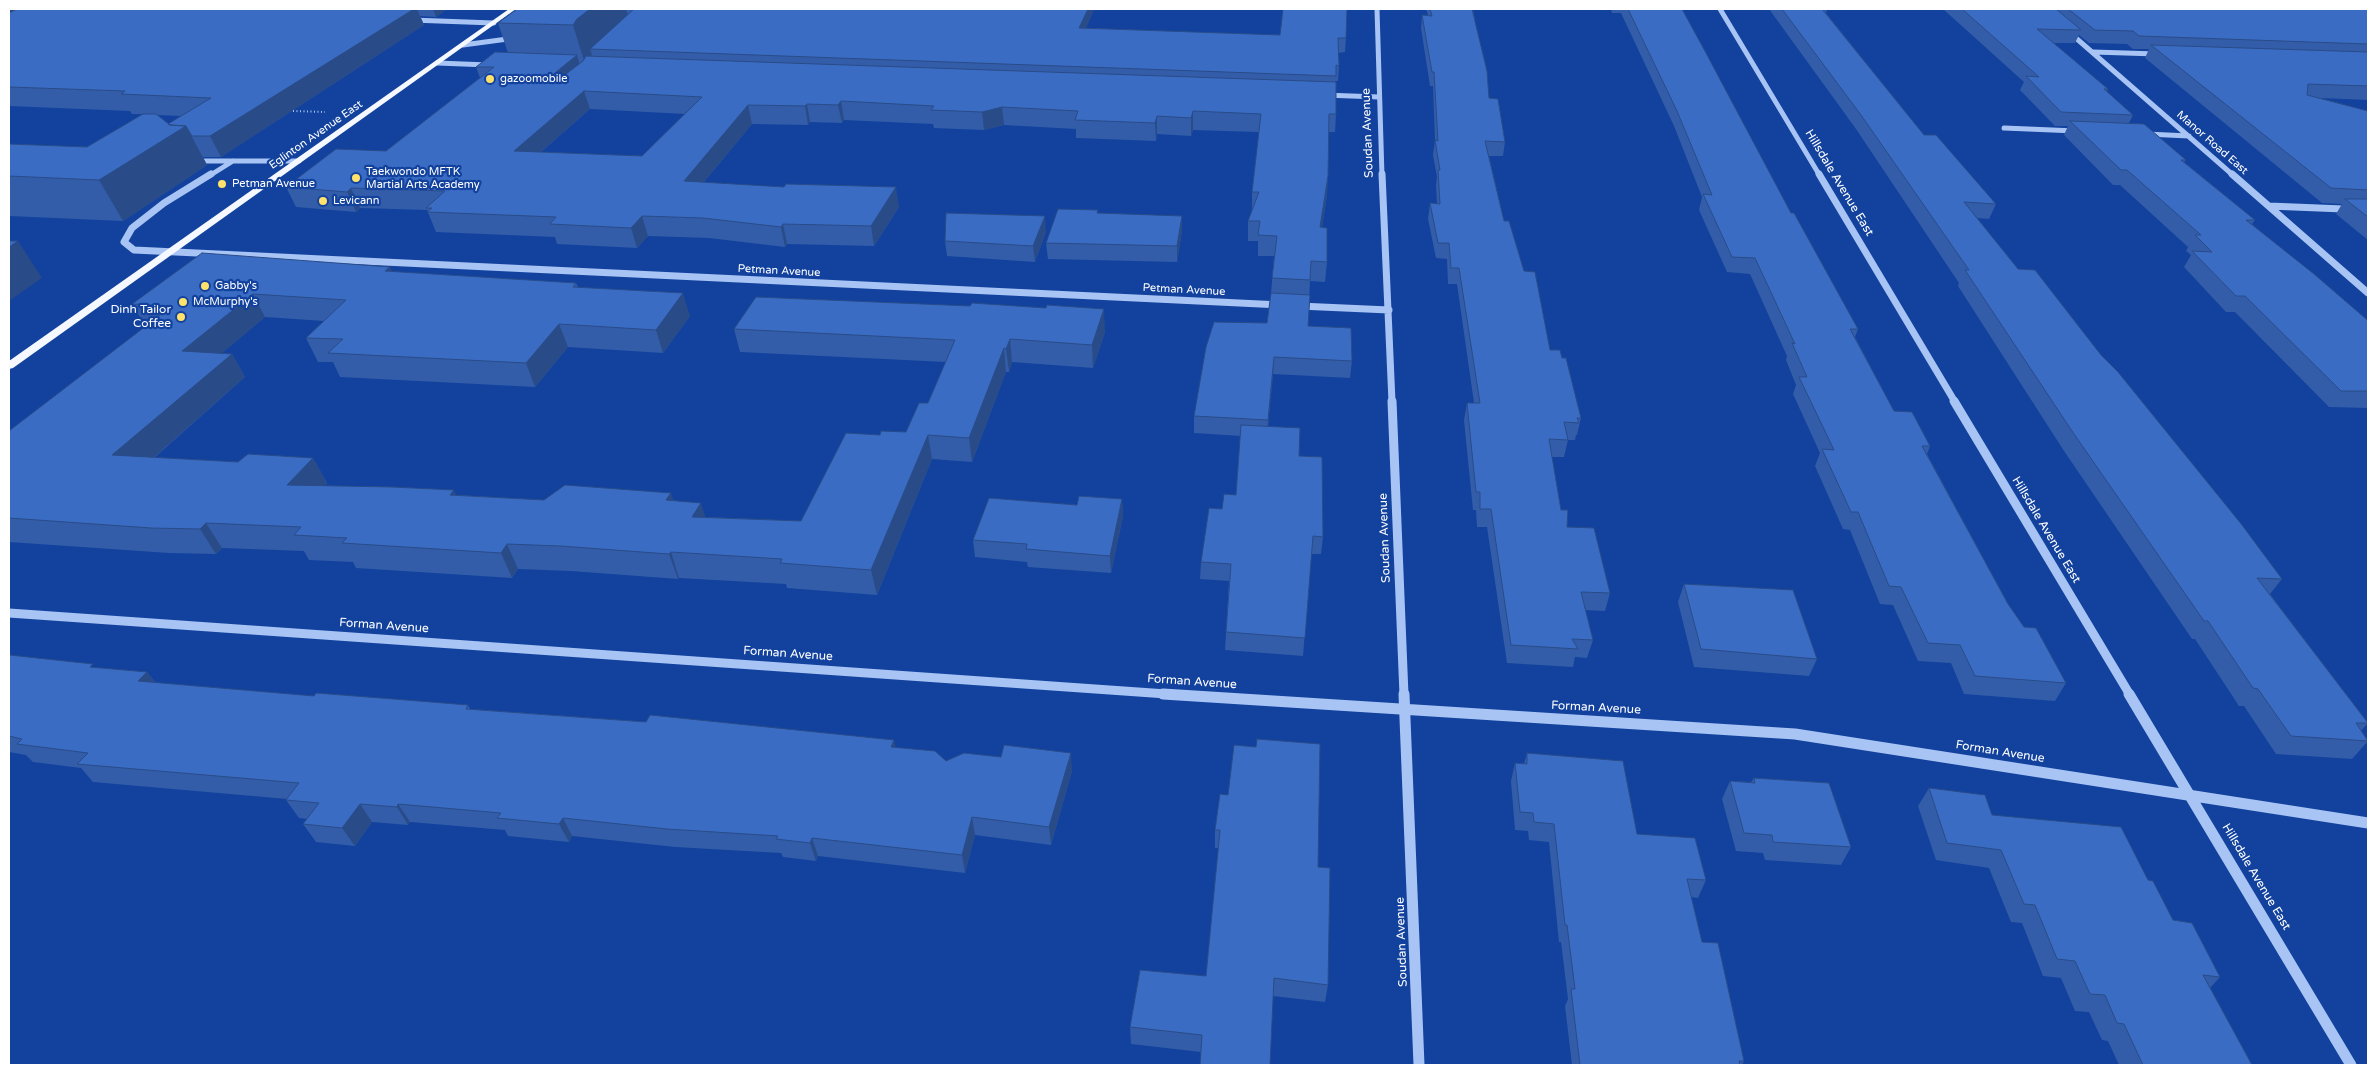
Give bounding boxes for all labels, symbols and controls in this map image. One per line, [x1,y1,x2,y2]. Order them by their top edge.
place label: gazoomobile [500,72,567,86]
marker: gazoomobile [484,73,496,85]
street label: Soudan Avenue [1359,88,1377,178]
street label: Eglinton Avenue East [267,98,365,172]
street label: Manor Road East [2174,108,2250,178]
street label: Hillsdale Avenue East [1802,127,1876,239]
place label: Taekwondo MFTK Martial Arts Academy [366,165,480,191]
marker: Taekwondo MFTK Martial Arts Academy [350,172,362,184]
place label: Petman Avenue [232,177,315,191]
marker: Petman Avenue [216,178,228,190]
place label: Levicann [333,194,380,208]
marker: Levicann [317,195,329,207]
street label: Petman Avenue [737,262,821,280]
place label: Gabby's [215,279,257,293]
marker: Gabby's [199,280,211,292]
street label: Petman Avenue [1142,281,1226,299]
place label: McMurphy's [193,295,258,309]
marker: McMurphy's [177,296,189,308]
place label: Dinh Tailor Coffee [110,303,171,331]
marker: Dinh Tailor Coffee [175,311,187,323]
street label: Hillsdale Avenue East [2009,474,2083,586]
street label: Soudan Avenue [1376,493,1394,583]
street label: Forman Avenue [339,616,429,636]
street label: Forman Avenue [743,644,833,664]
street label: Forman Avenue [1147,672,1237,692]
street label: Forman Avenue [1551,698,1641,718]
street label: Forman Avenue [1955,738,2045,766]
street label: Hillsdale Avenue East [2219,821,2293,933]
street label: Soudan Avenue [1393,897,1411,987]

